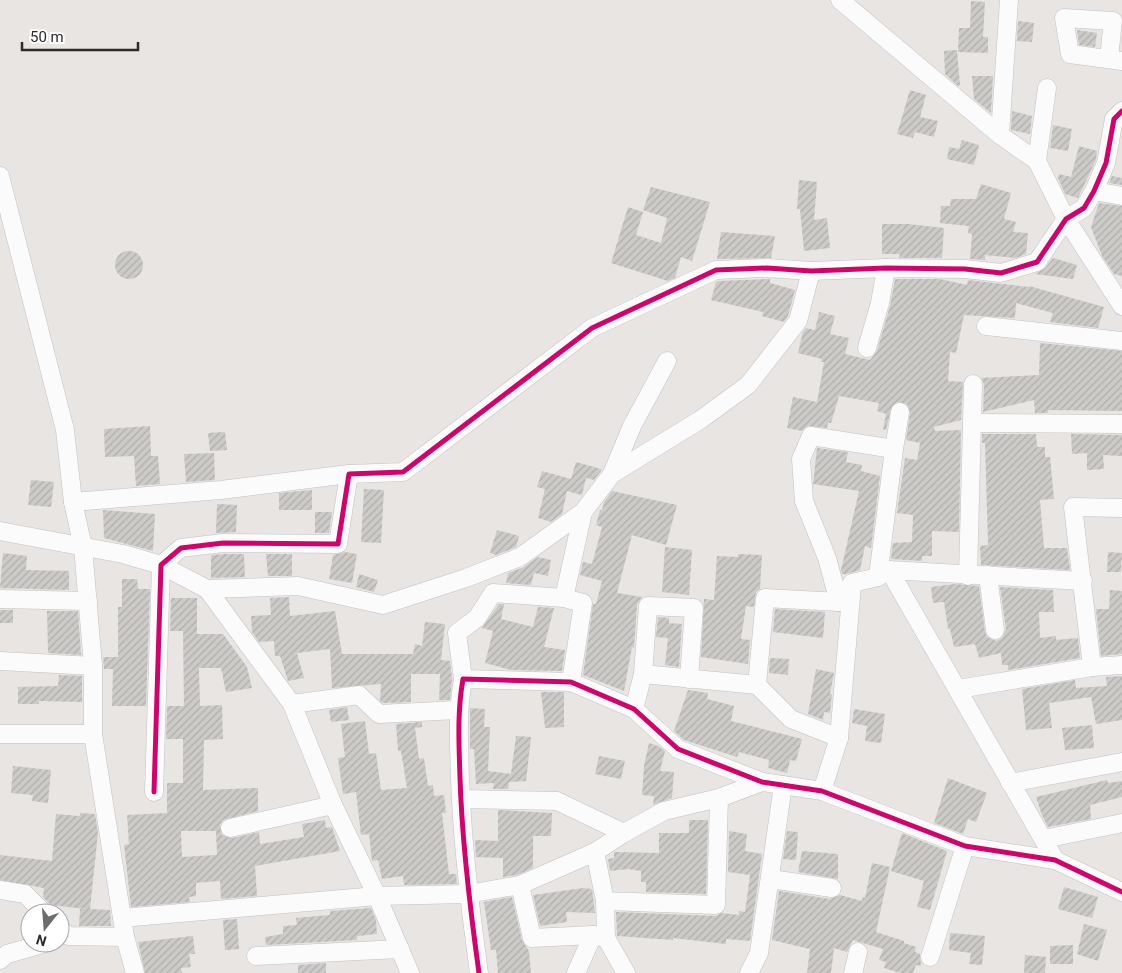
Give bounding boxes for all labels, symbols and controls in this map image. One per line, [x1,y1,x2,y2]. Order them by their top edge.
scale bar [22,20,139,52]
text: 50 m [30,28,64,46]
north arrow [20,903,70,953]
text: N [34,931,48,950]

